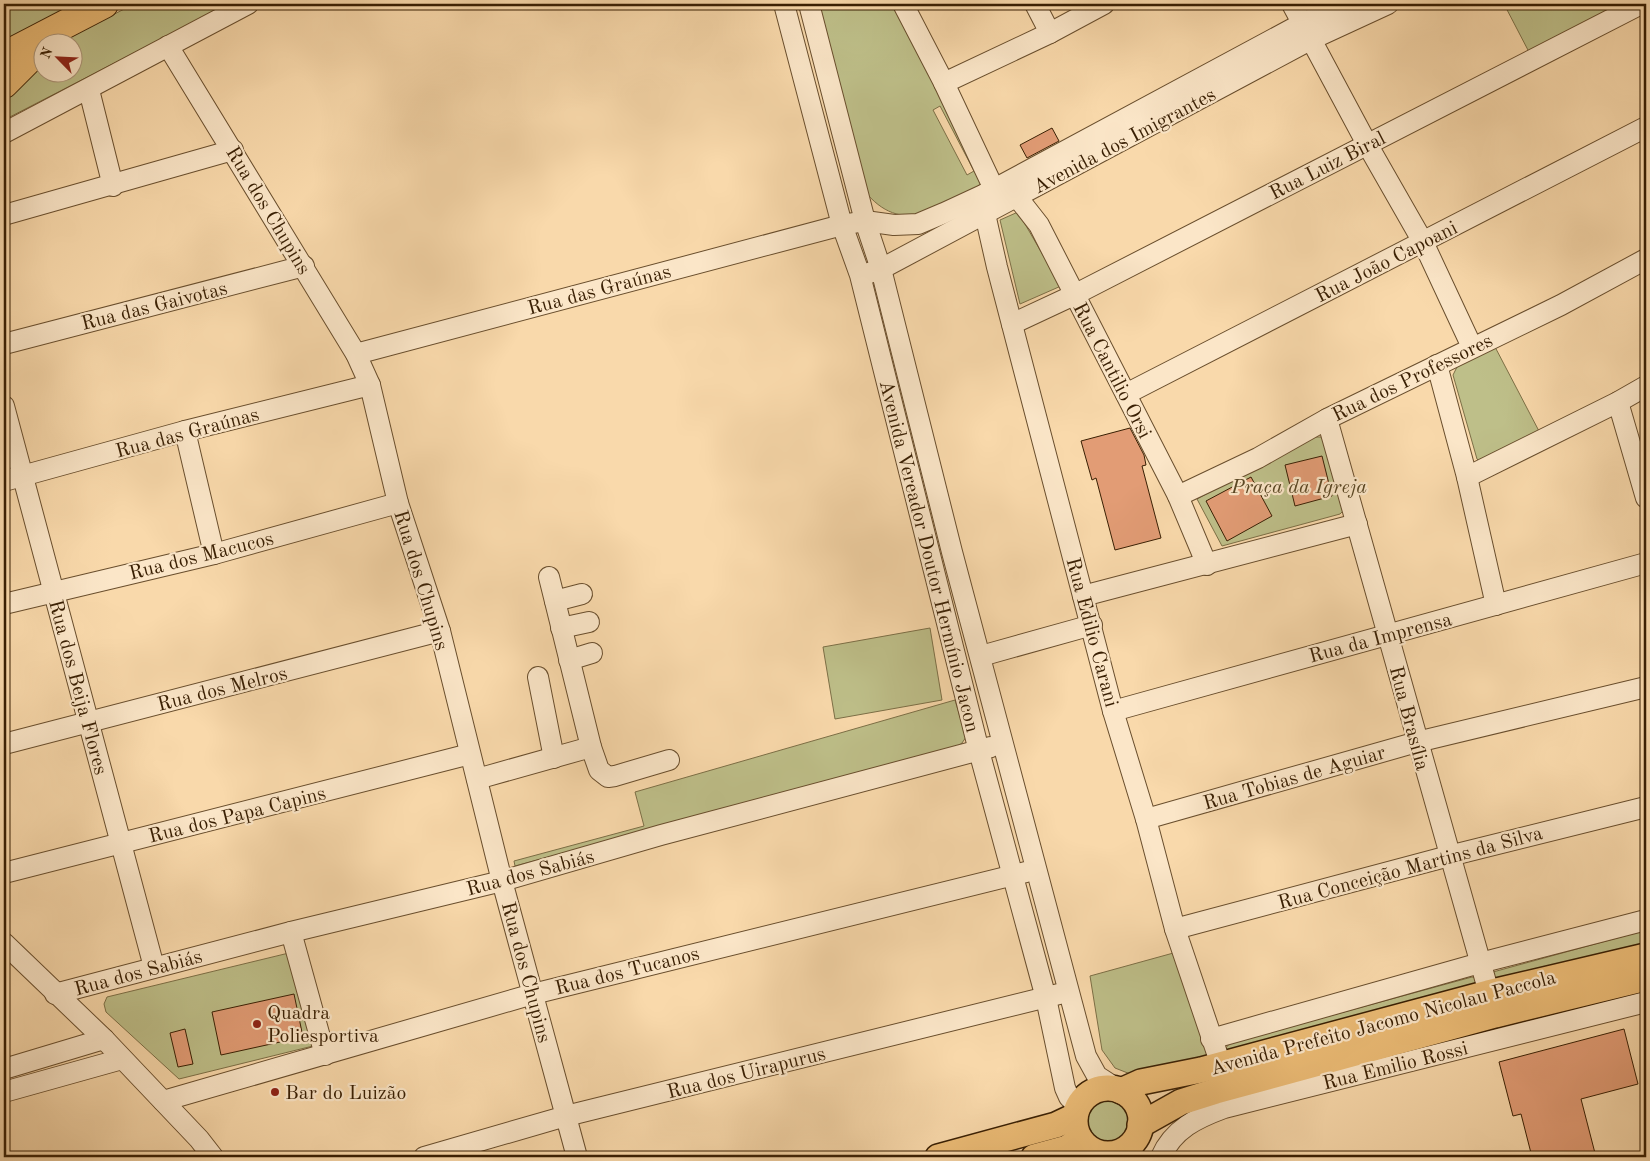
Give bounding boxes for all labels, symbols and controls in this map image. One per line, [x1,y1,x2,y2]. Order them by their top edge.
north arrow [32,32,82,82]
text: N [38,45,56,61]
street label: Avenida dos Imigrantes [1030,85,1219,198]
street label: Rua Luiz Biral [1267,129,1389,205]
street label: Rua dos Chupins [221,144,313,278]
street label: Rua João Capoani [1313,218,1461,307]
street label: Rua das Graúnas [526,262,673,320]
street label: Rua das Gaivotas [79,279,230,335]
street label: Rua Cantilio Orsi [1068,300,1154,442]
street label: Rua dos Professores [1329,331,1496,426]
street label: Avenida Vereador Doutor Hermínio Jacon [875,378,982,735]
street label: Rua das Graúnas [114,405,261,463]
park label: Praça da Igreja [1230,478,1367,498]
street label: Rua dos Chupins [389,508,451,653]
street label: Rua dos Macucos [127,529,276,585]
street label: Rua Edilio Carani [1061,556,1121,709]
street label: Rua dos Beija Flores [44,598,110,777]
street label: Rua da Imprensa [1307,610,1454,668]
street label: Rua dos Melros [155,664,290,716]
street label: Rua Brasília [1385,664,1432,773]
street label: Rua Tobias de Aguiar [1201,743,1388,815]
street label: Rua dos Papa Capins [147,784,328,848]
street label: Rua Conceição Martins da Silva [1276,824,1545,914]
street label: Rua dos Sabiás [464,847,597,901]
street label: Rua dos Chupins [497,900,554,1045]
street label: Rua dos Tucanos [553,944,702,1000]
street label: Rua dos Sabiás [72,947,205,1001]
street label: Avenida Prefeito Jacomo Nicolau Paccola [1209,968,1558,1080]
place label: Quadra Poliesportiva [267,1004,379,1047]
marker: Quadra Poliesportiva [251,1018,263,1030]
street label: Rua Emilio Rossi [1321,1039,1470,1095]
street label: Rua dos Uirapurus [665,1045,828,1103]
place label: Bar do Luizão [285,1084,407,1104]
marker: Bar do Luizão [269,1086,281,1098]

